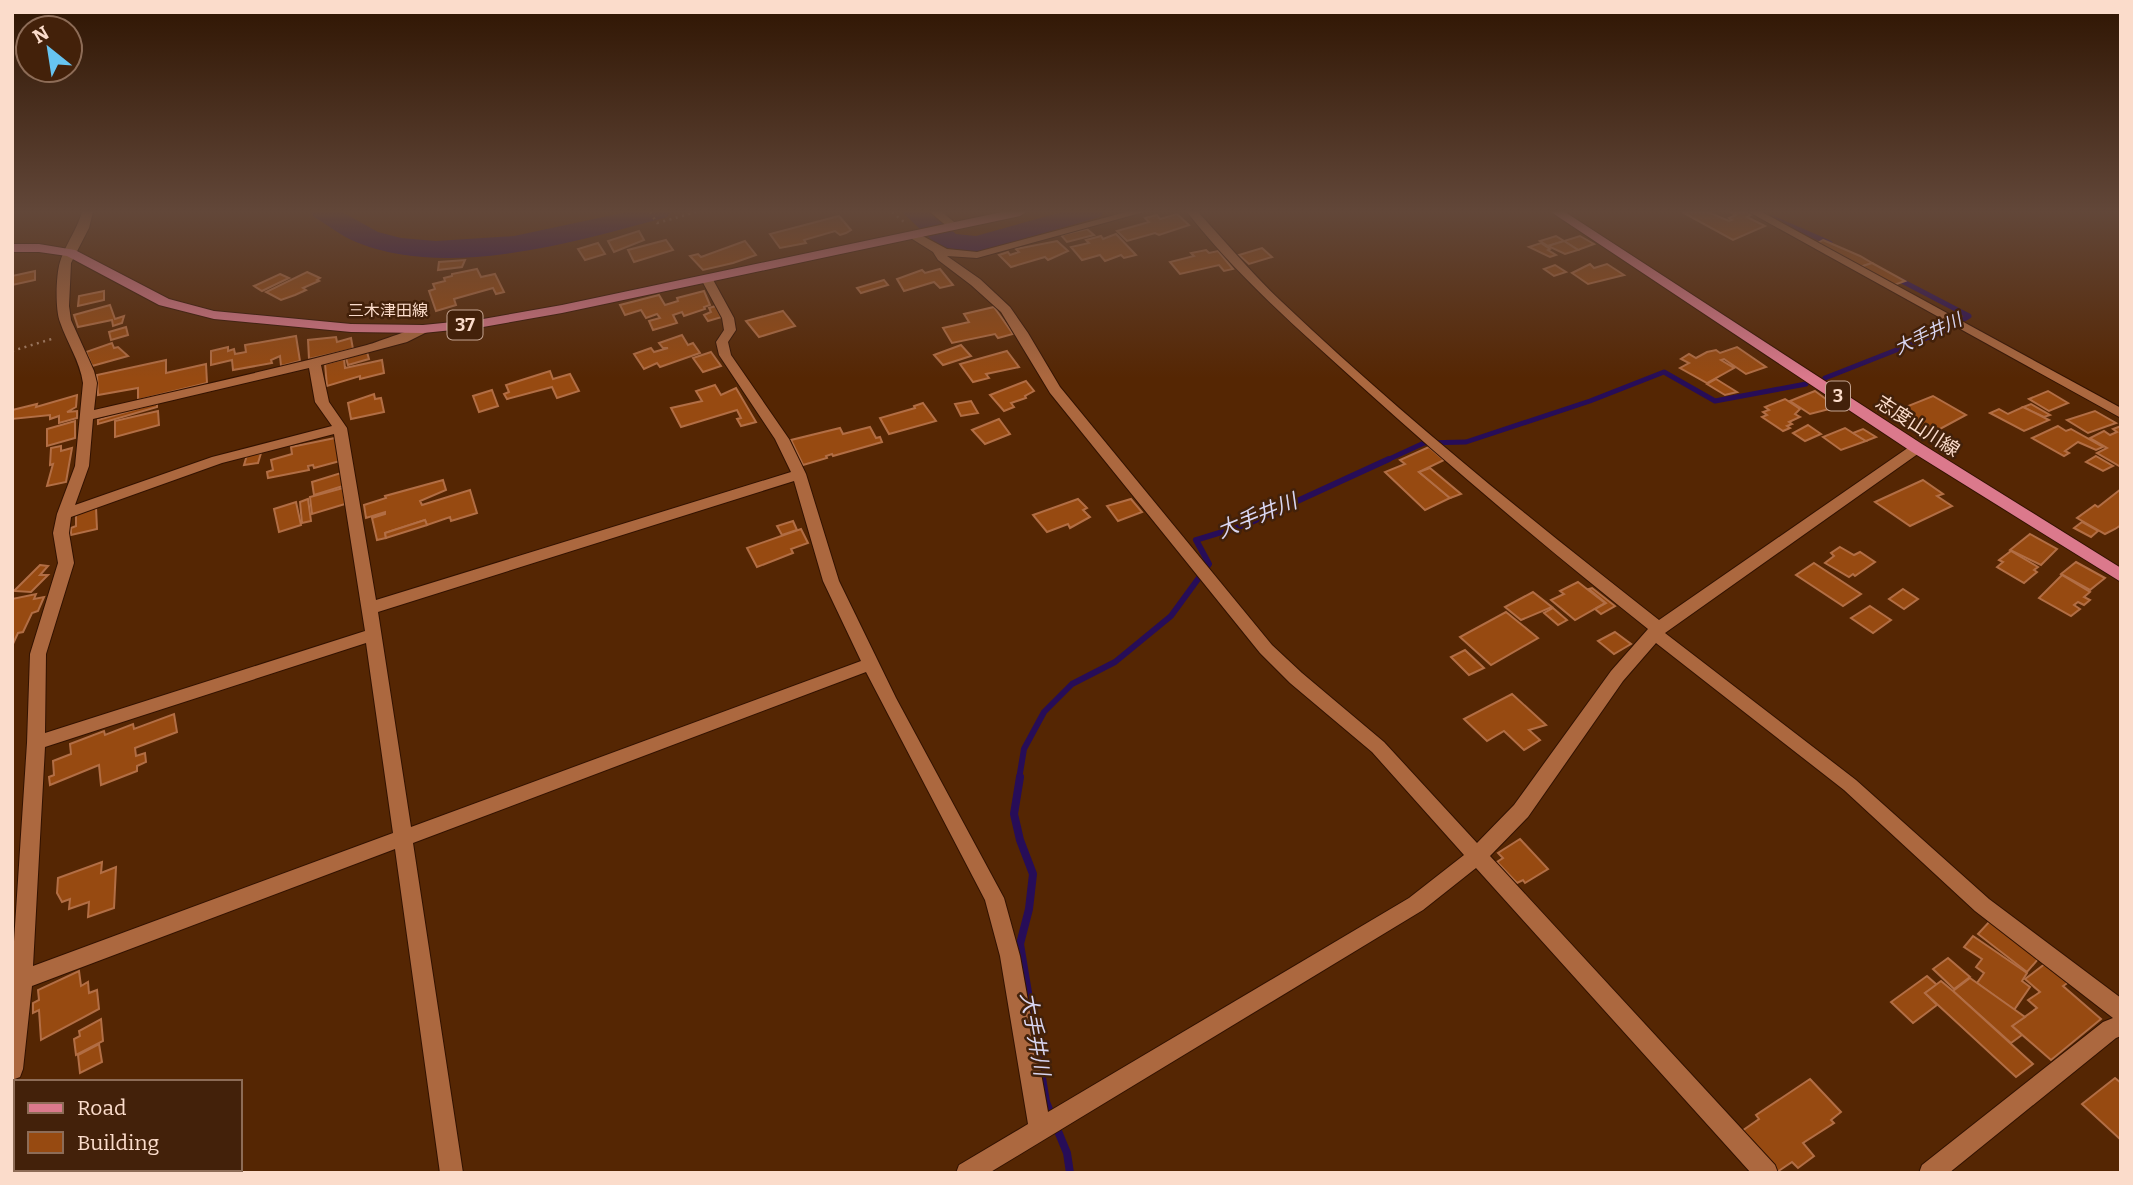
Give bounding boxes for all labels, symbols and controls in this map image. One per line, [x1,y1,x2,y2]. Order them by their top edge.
north arrow [14,14,84,84]
text: N [29,21,53,48]
street label: 三木津田線 [348,301,428,320]
water label: 大手井川 [1891,308,1967,359]
road number: 37 [448,310,482,340]
road number: 3 [1826,382,1850,410]
street label: 志度山川線 [1872,390,1964,462]
water label: 大手井川 [1213,487,1303,544]
water label: 大手井川 [1015,990,1055,1080]
legend [14,1080,242,1171]
text: Road [77,1095,126,1121]
text: Building [77,1130,160,1156]

